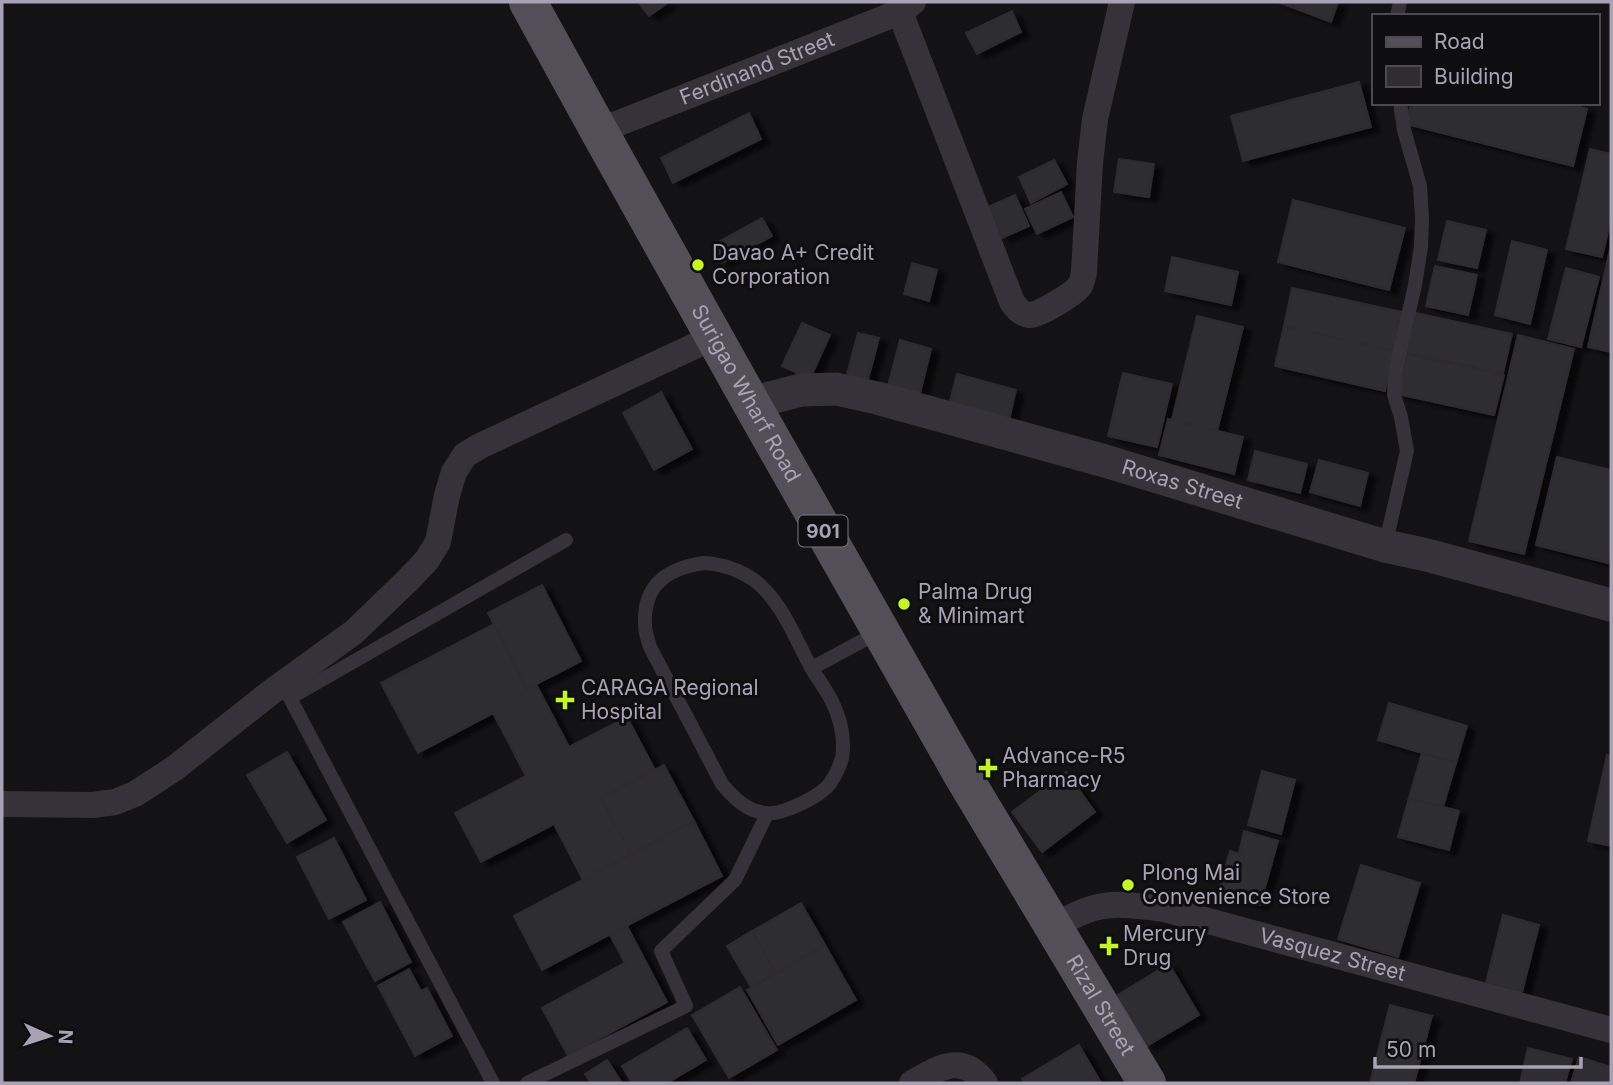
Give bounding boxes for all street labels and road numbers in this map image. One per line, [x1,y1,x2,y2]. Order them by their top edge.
street label: Ferdinand Street [676,26,838,110]
street label: Surigao Wharf Road [686,300,806,486]
street label: Roxas Street [1119,454,1246,514]
road number: 901 [798,516,848,546]
street label: Vasquez Street [1257,922,1409,986]
street label: Rizal Street [1061,950,1140,1060]

